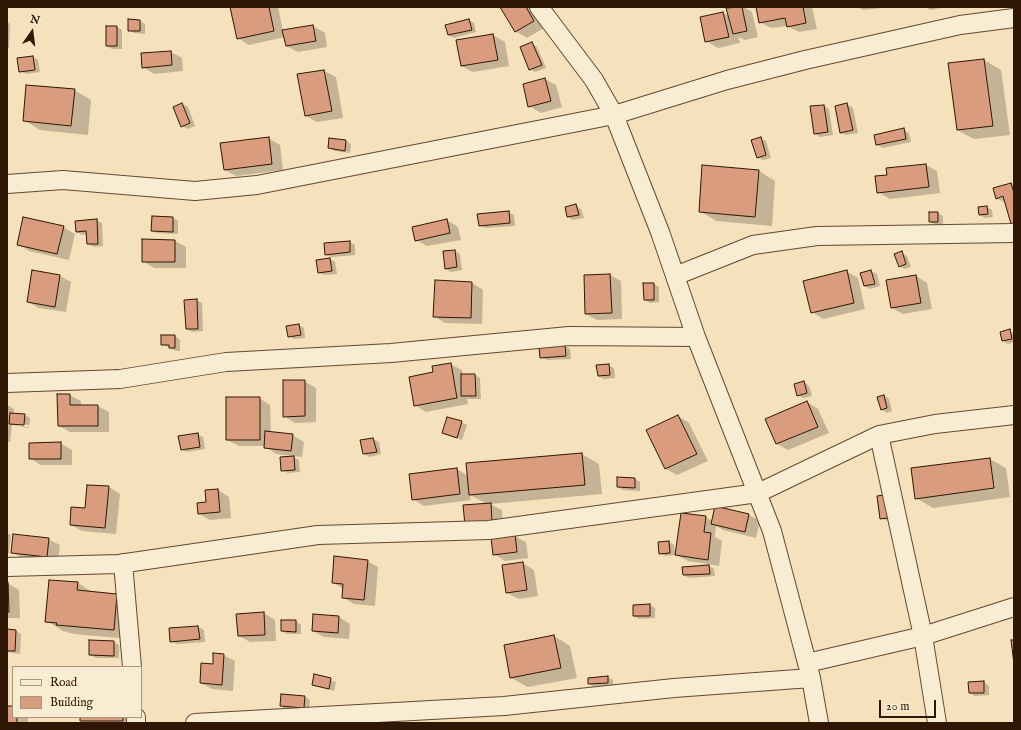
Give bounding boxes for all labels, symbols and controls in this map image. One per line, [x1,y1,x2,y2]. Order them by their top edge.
north arrow [12,12,52,52]
text: N [29,12,41,28]
legend [12,666,142,718]
text: Road [50,675,77,690]
scale bar [881,692,938,718]
text: Building [50,695,93,710]
text: 20 m [886,699,909,714]

